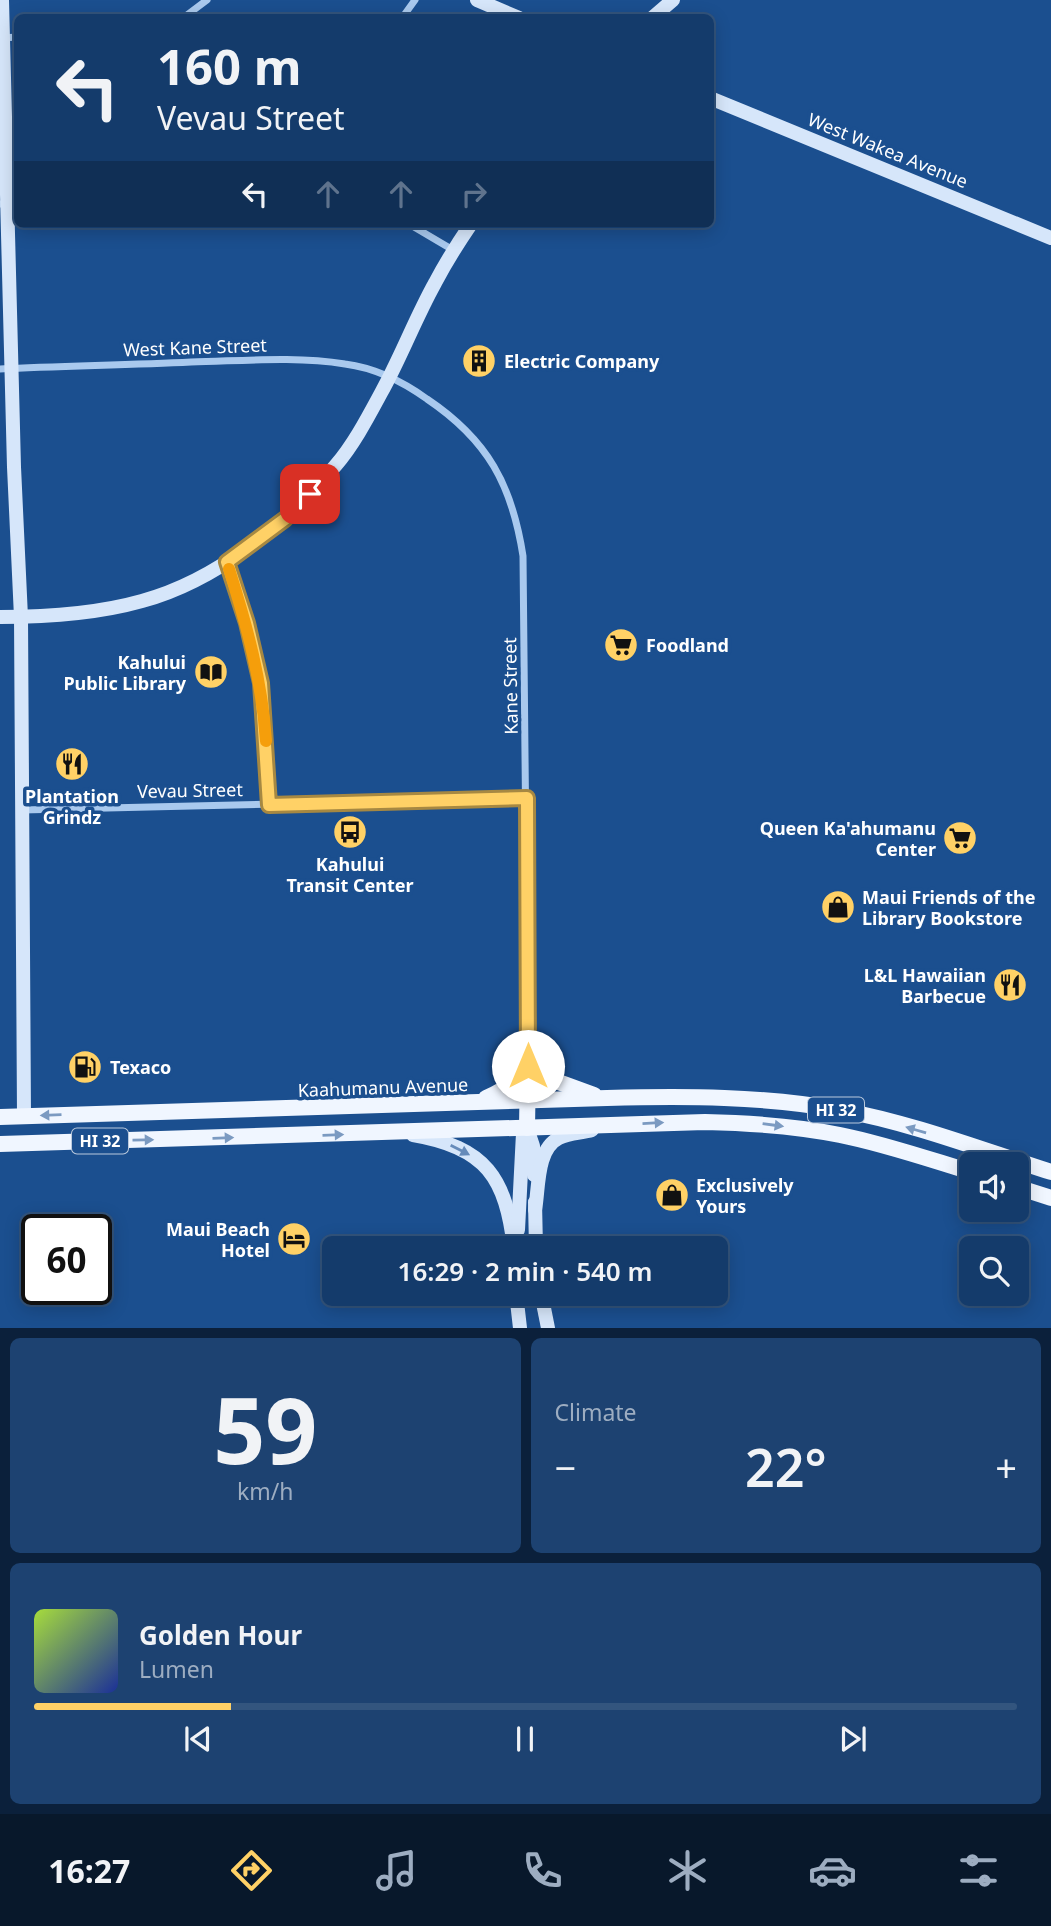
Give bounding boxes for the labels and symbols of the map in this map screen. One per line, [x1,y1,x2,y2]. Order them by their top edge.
street label: West Wakea Avenue [804,107,972,193]
street label: West Kane Street [123,332,268,362]
building icon: Electric Company [460,342,498,380]
place label: Electric Company [504,349,660,373]
pin [280,464,340,524]
supermarket icon: Foodland [602,626,640,664]
place label: Foodland [646,633,729,657]
street label: Kane Street [497,637,523,735]
place label: Kahului Public Library [63,650,187,695]
library icon: Kahului Public Library [192,653,230,691]
restaurant icon: Plantation Grindz [53,745,91,783]
street label: Vevau Street [137,777,243,803]
place label: Plantation Grindz [25,784,119,829]
bus stop icon: Kahului Transit Center [331,813,369,851]
place label: Queen Ka'ahumanu Center [760,816,936,861]
supermarket icon: Queen Ka'ahumanu Center [941,819,979,857]
place label: Kahului Transit Center [286,852,414,897]
place label: Maui Friends of the Library Bookstore [862,885,1036,930]
shop icon: Maui Friends of the Library Bookstore [819,888,857,926]
place label: L&L Hawaiian Barbecue [864,963,986,1008]
restaurant icon: L&L Hawaiian Barbecue [991,966,1029,1004]
position arrow [491,1029,565,1103]
fuel station icon: Texaco [66,1048,104,1086]
place label: Texaco [110,1055,171,1079]
street label: Kaahumanu Avenue [297,1072,469,1102]
road number: HI 32 [808,1098,864,1122]
one-way arrow [39,1110,61,1121]
one-way arrow [643,1118,665,1129]
one-way arrow [762,1120,784,1131]
one-way arrow [905,1124,927,1135]
road number: HI 32 [72,1128,128,1154]
one-way arrow [322,1129,344,1140]
one-way arrow [212,1132,234,1143]
one-way arrow [132,1134,154,1146]
one-way arrow [450,1144,470,1155]
place label: Exclusively Yours [696,1173,794,1218]
shop icon: Exclusively Yours [653,1176,691,1214]
speed limit sign: 60 [21,1214,112,1305]
place label: Maui Beach Hotel [166,1217,270,1262]
hotel icon: Maui Beach Hotel [275,1220,313,1258]

